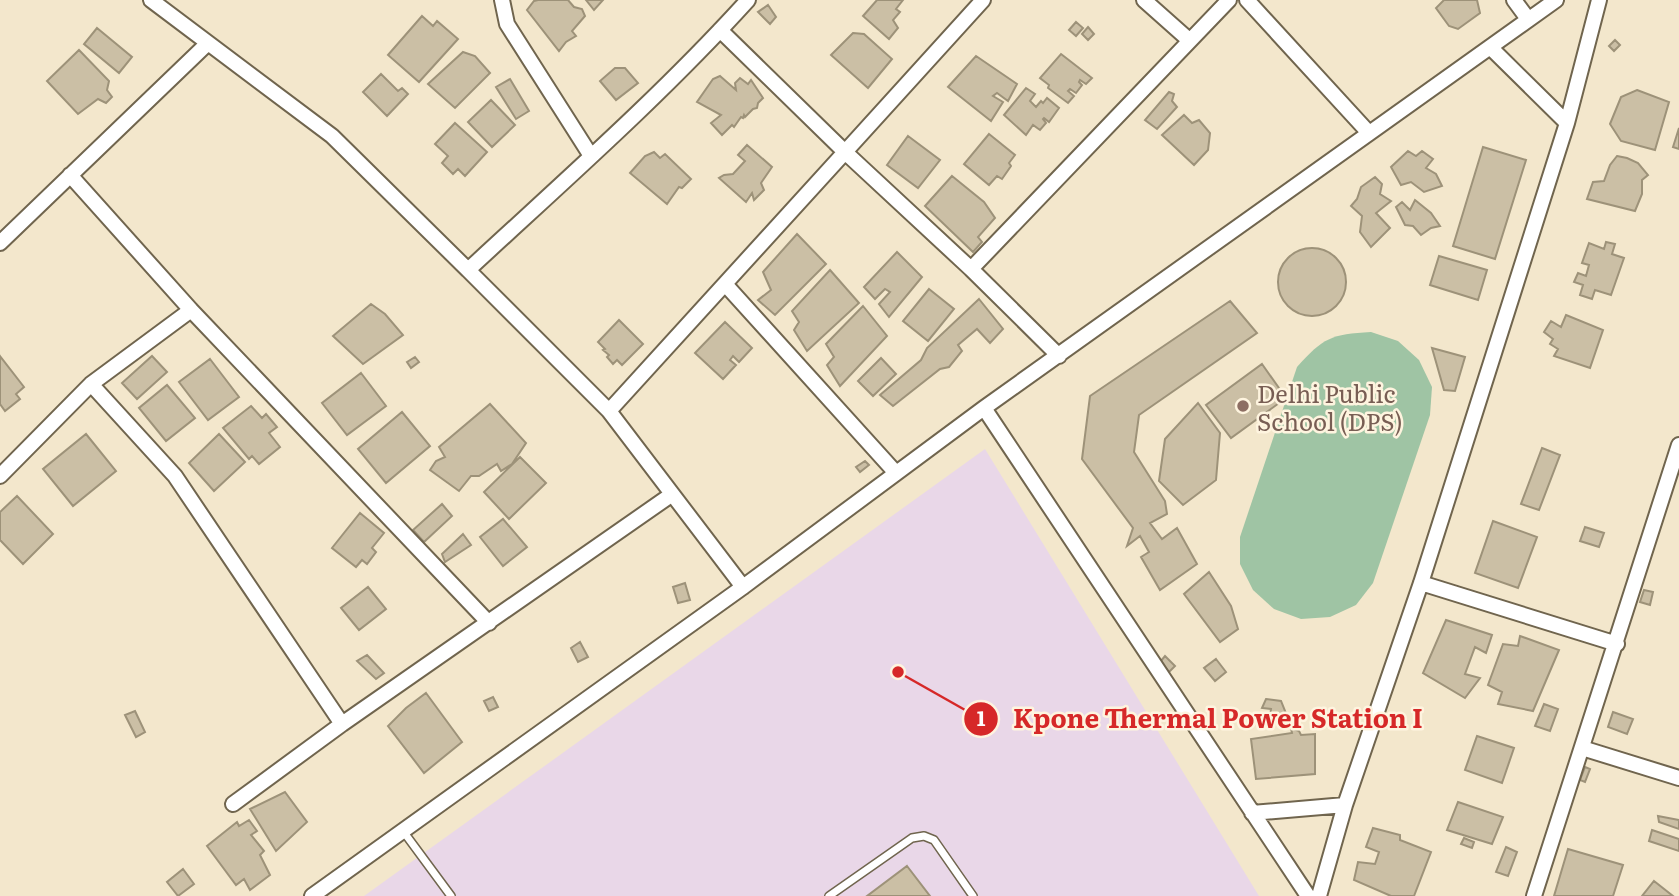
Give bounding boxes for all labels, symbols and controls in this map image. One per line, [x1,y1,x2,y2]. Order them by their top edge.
place label: Delhi Public School (DPS) [1257,375,1403,438]
marker: Delhi Public School (DPS) [1235,398,1251,414]
callout: Kpone Thermal Power Station I [964,695,1437,742]
text: Kpone Thermal Power Station I [1013,697,1423,736]
text: 1 [977,701,986,732]

